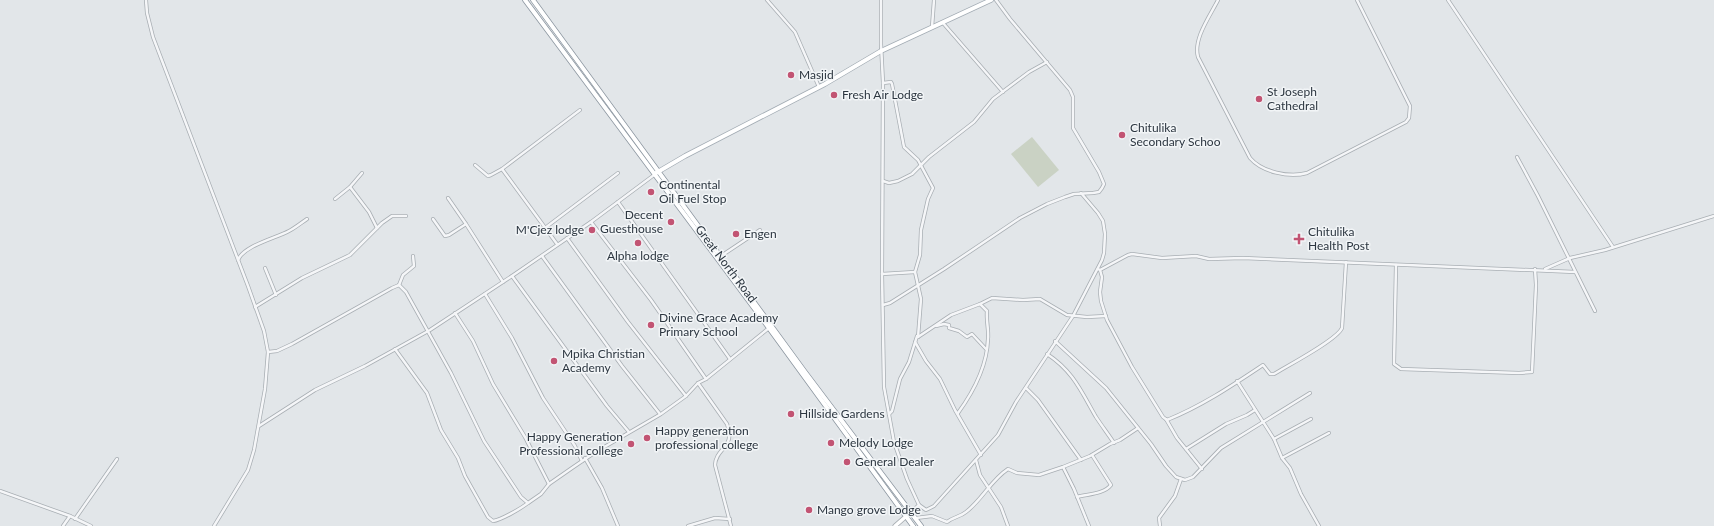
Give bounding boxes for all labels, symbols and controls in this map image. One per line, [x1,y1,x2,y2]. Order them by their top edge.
place label: Masjid [799,67,834,82]
marker: Masjid [786,70,796,80]
place label: St Joseph Cathedral [1267,84,1318,113]
place label: Fresh Air Lodge [842,87,923,102]
marker: Fresh Air Lodge [829,90,839,100]
marker: St Joseph Cathedral [1254,94,1264,104]
place label: Chitulika Secondary Schoo [1130,120,1221,149]
marker: Chitulika Secondary Schoo [1117,130,1127,140]
place label: Continental Oil Fuel Stop [659,177,727,206]
marker: Continental Oil Fuel Stop [646,187,656,197]
place label: Decent Guesthouse [600,207,664,236]
marker: Decent Guesthouse [666,217,676,227]
place label: M'Cjez lodge [516,222,584,237]
street label: Great North Road [692,222,760,305]
place label: Chitulika Health Post [1308,224,1370,253]
marker: M'Cjez lodge [587,225,597,235]
place label: Engen [744,226,777,241]
marker: Engen [731,229,741,239]
marker: Chitulika Health Post [1293,233,1305,245]
marker: Alpha lodge [633,238,643,248]
place label: Alpha lodge [607,248,669,263]
place label: Divine Grace Academy Primary School [659,310,779,339]
marker: Divine Grace Academy Primary School [646,320,656,330]
place label: Mpika Christian Academy [562,346,645,375]
marker: Mpika Christian Academy [549,356,559,366]
place label: Hillside Gardens [799,406,885,421]
marker: Hillside Gardens [786,409,796,419]
place label: Happy generation professional college [655,423,758,452]
place label: Happy Generation Professional college [519,429,623,458]
marker: Happy generation professional college [642,433,652,443]
place label: Melody Lodge [839,435,913,450]
marker: Melody Lodge [826,438,836,448]
marker: Happy Generation Professional college [626,439,636,449]
place label: General Dealer [855,454,935,469]
marker: General Dealer [842,457,852,467]
place label: Mango grove Lodge [817,502,921,517]
marker: Mango grove Lodge [804,505,814,515]

